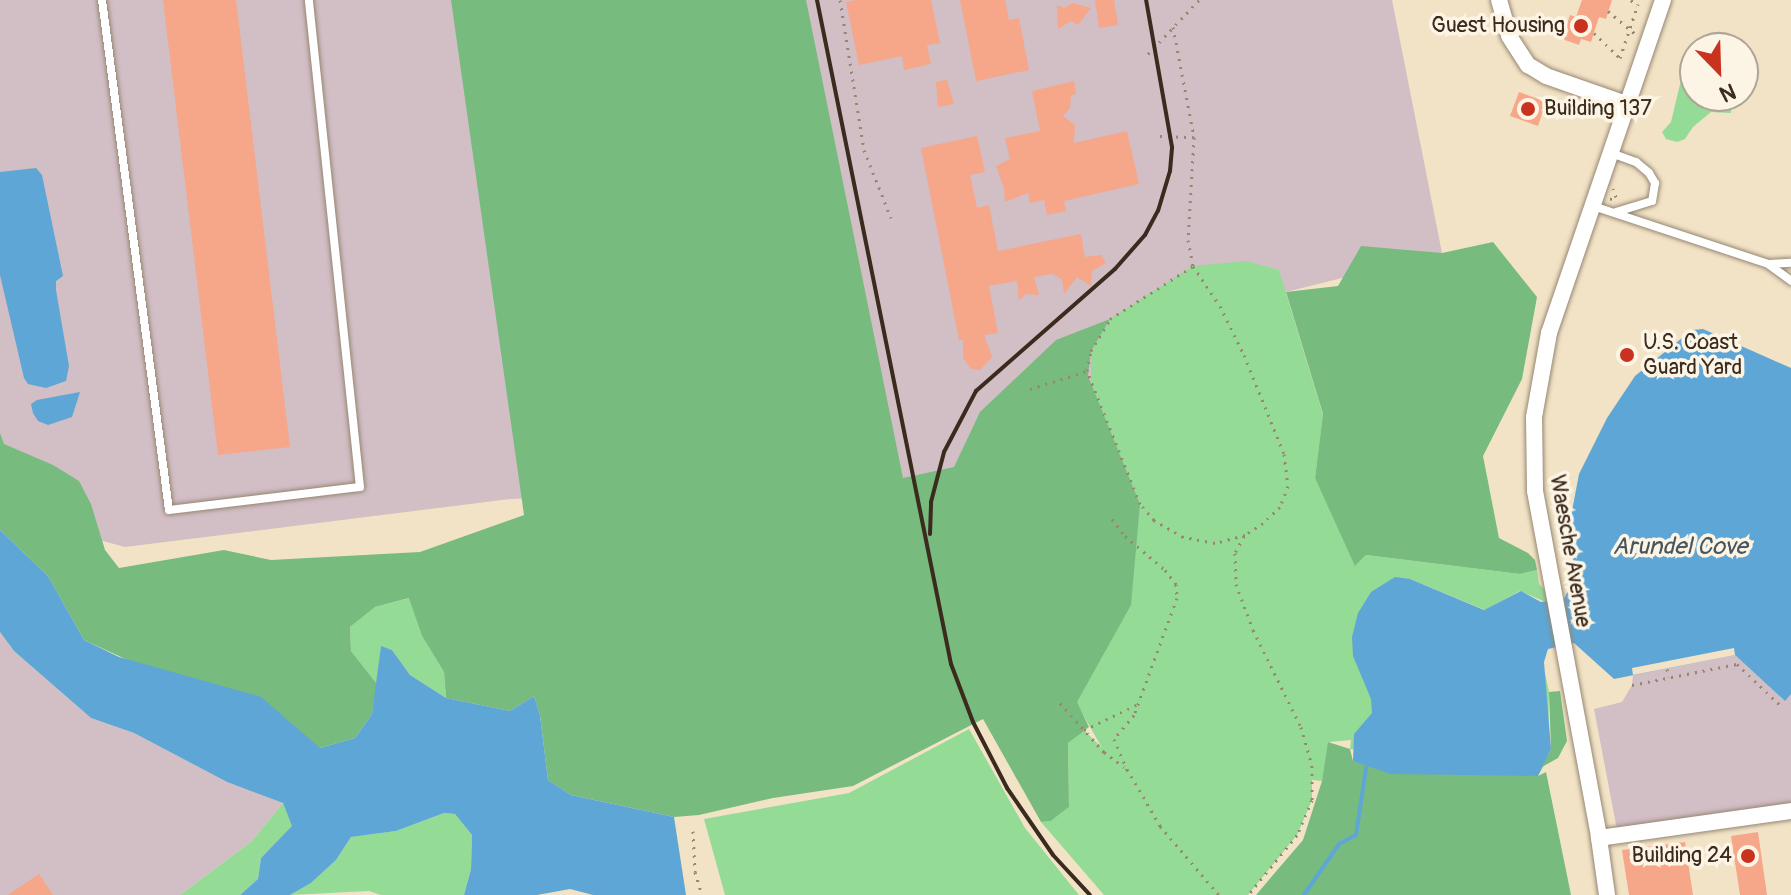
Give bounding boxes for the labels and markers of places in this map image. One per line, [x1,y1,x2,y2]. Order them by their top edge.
place label: Guest Housing [1431,13,1565,39]
marker: Guest Housing [1572,17,1590,35]
place label: Building 137 [1544,96,1652,122]
marker: Building 137 [1519,100,1537,118]
place label: U.S. Coast Guard Yard [1643,329,1742,380]
marker: U.S. Coast Guard Yard [1618,346,1636,364]
place label: Building 24 [1632,843,1732,869]
marker: Building 24 [1739,847,1757,865]

